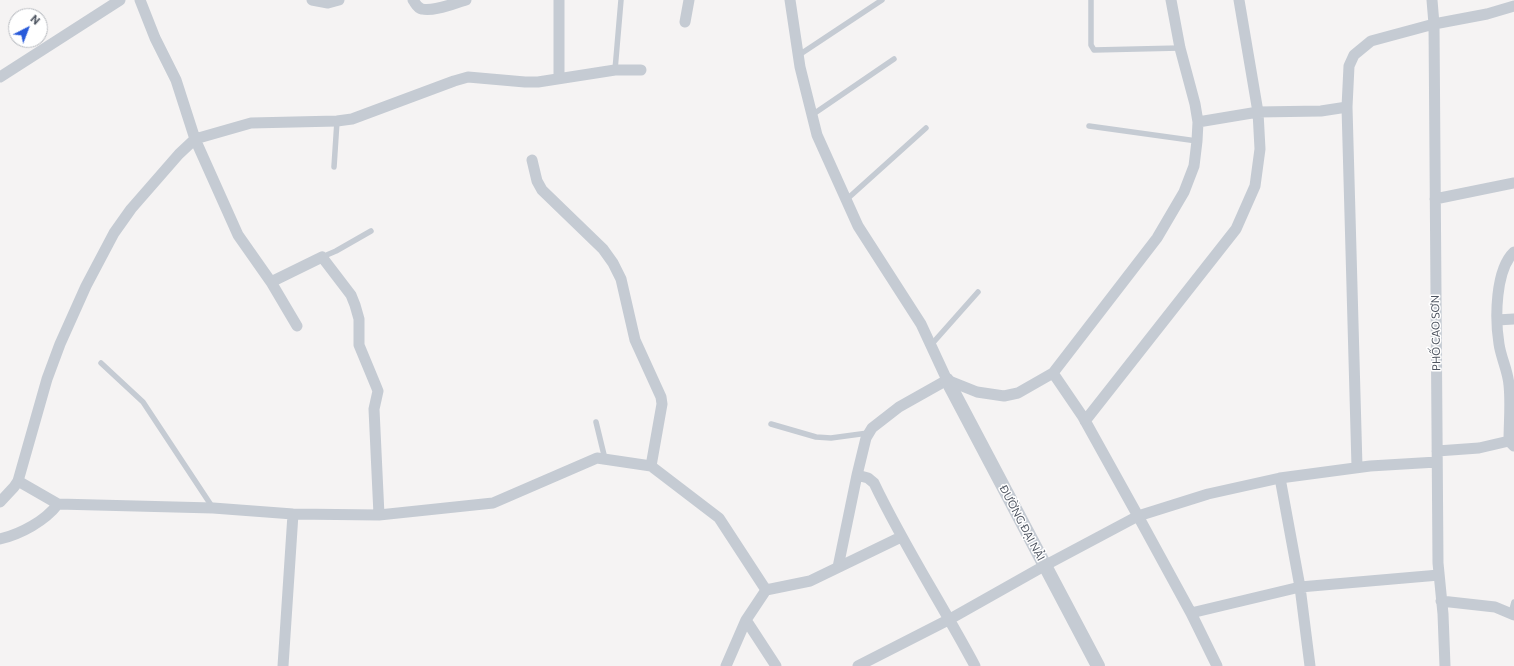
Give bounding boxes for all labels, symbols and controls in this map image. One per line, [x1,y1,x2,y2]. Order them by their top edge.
north arrow [8,8,48,48]
text: N [28,12,43,27]
street label: PHỐ CAO SƠN [1429,295,1443,371]
street label: ĐƯỜNG ĐẠI NẢI [997,483,1047,563]

